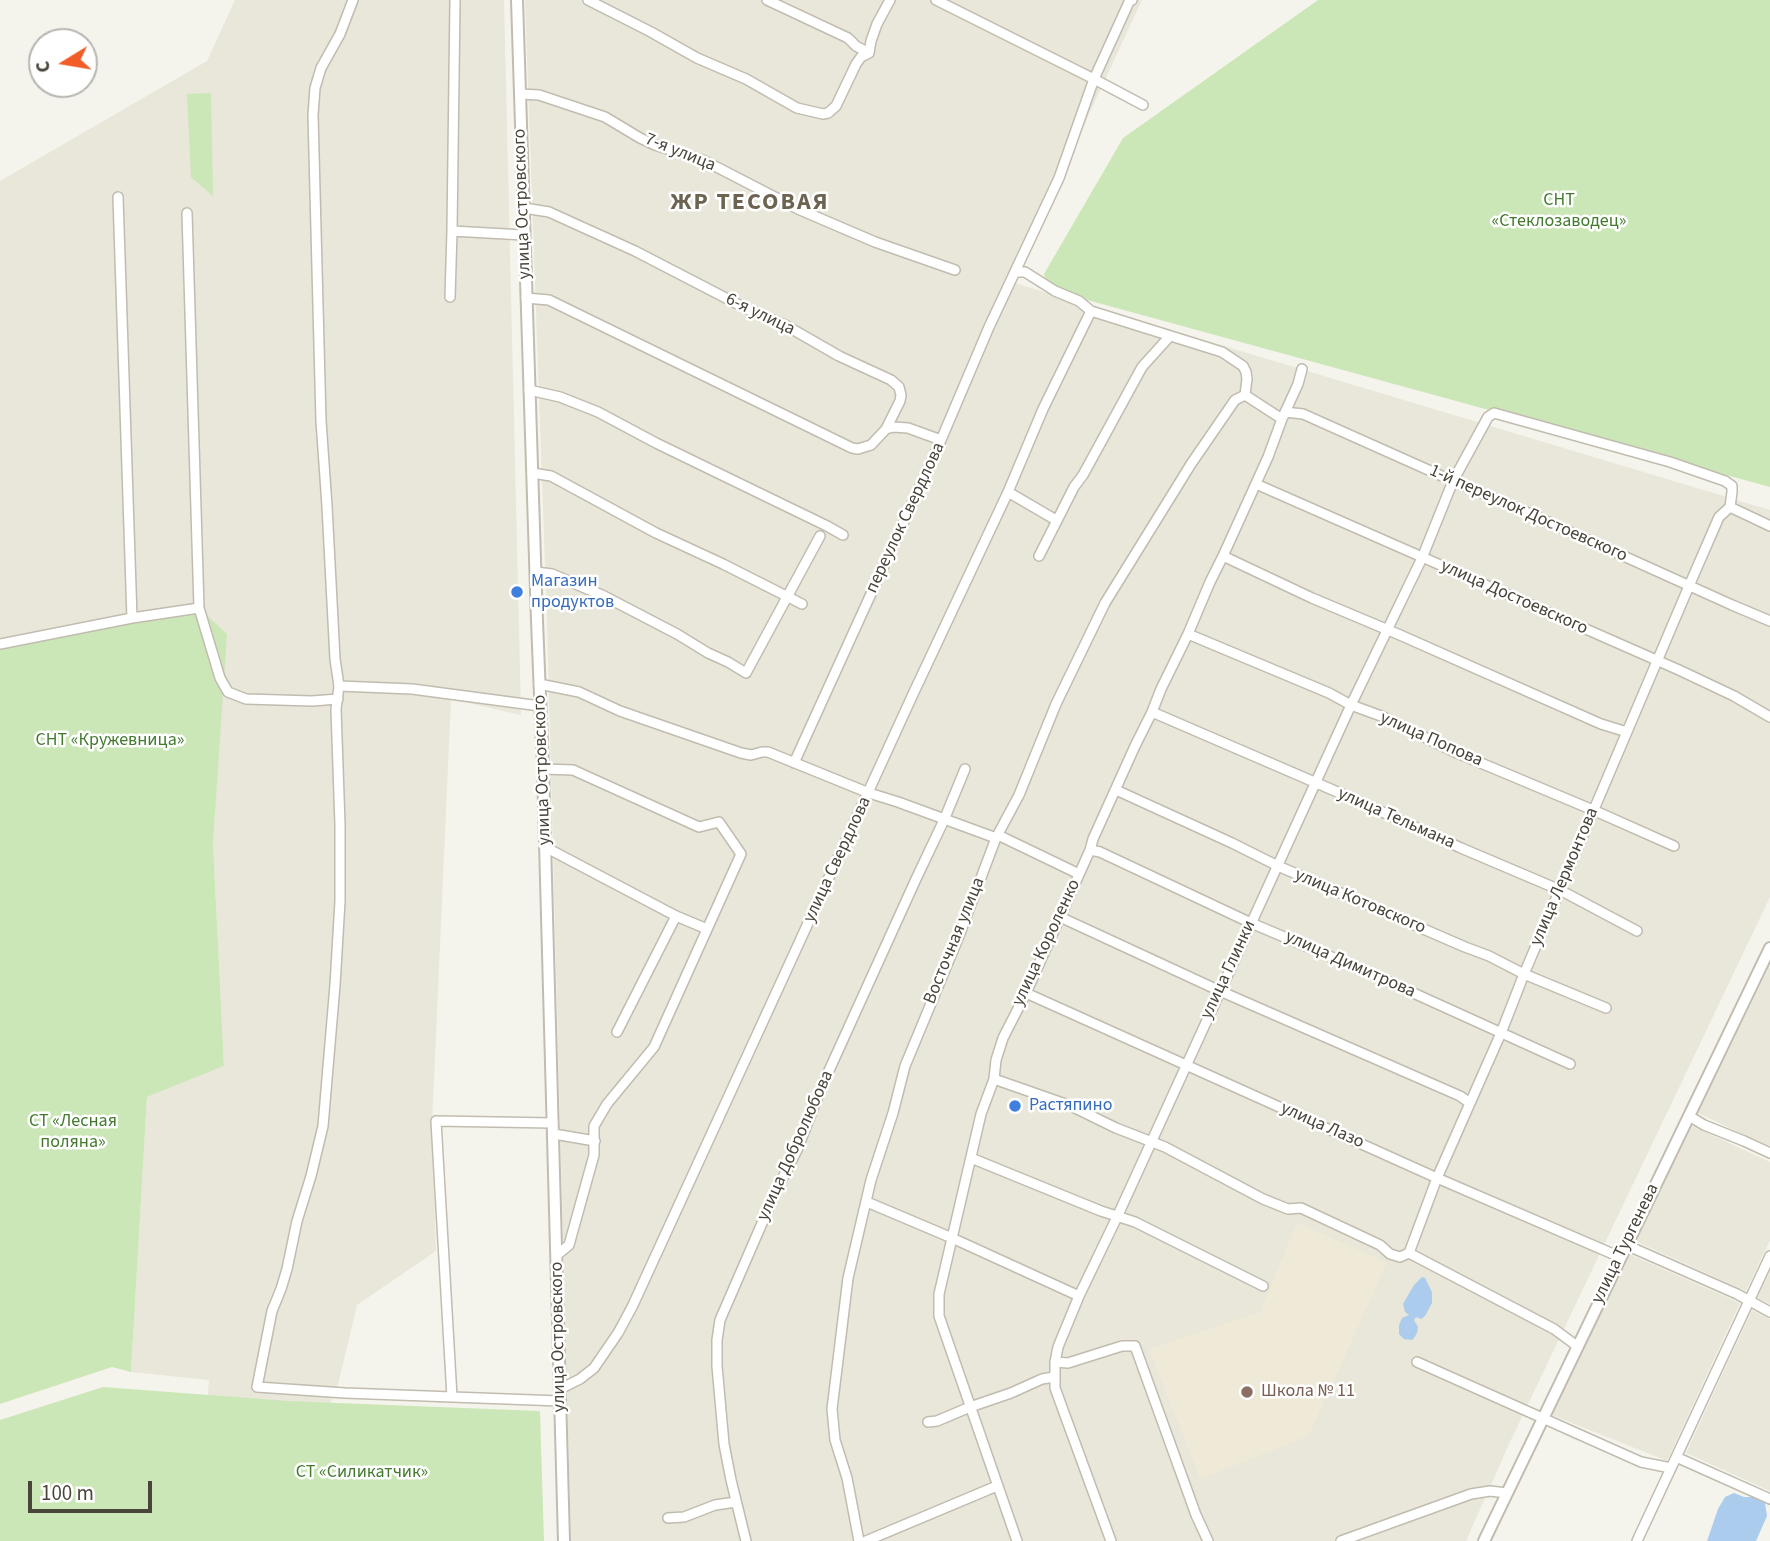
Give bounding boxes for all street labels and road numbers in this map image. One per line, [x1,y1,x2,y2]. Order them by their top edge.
street label: улица Островского [510,128,536,280]
street label: 7-я улица [641,129,719,177]
street label: 6-я улица [722,289,798,341]
street label: переулок Свердлова [862,439,950,597]
street label: 1-й переулок Достоевского [1426,461,1630,567]
street label: улица Достоевского [1437,556,1591,640]
street label: улица Островского [530,694,556,846]
street label: улица Попова [1376,708,1486,772]
street label: улица Тельмана [1334,783,1458,855]
street label: улица Свердлова [799,794,877,926]
street label: улица Лермонтова [1526,805,1604,949]
street label: улица Котовского [1291,865,1429,939]
street label: Восточная улица [920,875,990,1007]
street label: улица Короленко [1008,876,1086,1010]
street label: улица Глинки [1197,917,1261,1023]
street label: улица Димитрова [1281,927,1419,1003]
street label: улица Добролюбова [753,1067,839,1225]
street label: улица Лазо [1277,1098,1367,1154]
street label: улица Тургенева [1588,1180,1664,1308]
street label: улица Островского [547,1261,571,1413]

